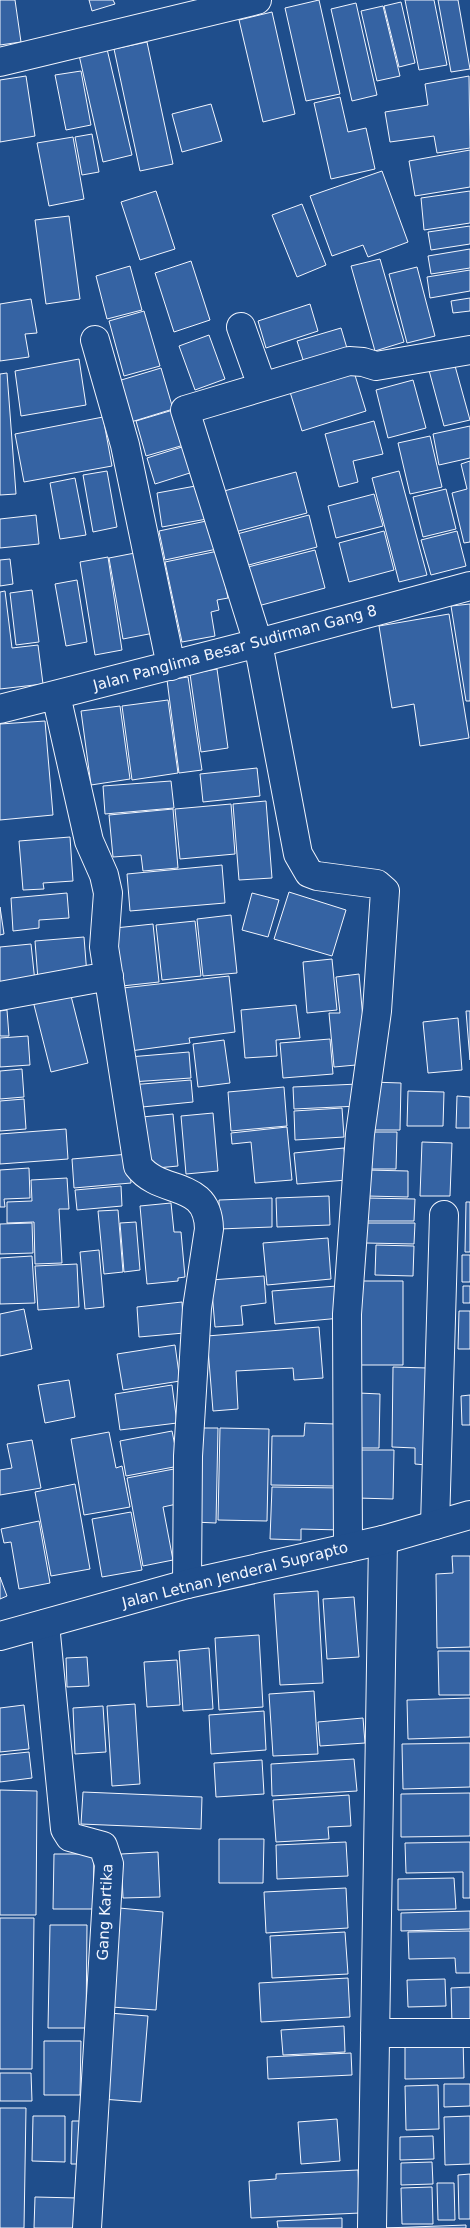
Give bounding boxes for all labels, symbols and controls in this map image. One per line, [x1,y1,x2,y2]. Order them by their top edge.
street label: Jalan Panglima Besar Sudirman Gang 8 [90,601,379,695]
street label: Jalan Letnan Jenderal Suprapto [119,1538,350,1612]
street label: Gang Kartika [93,1863,117,1961]

